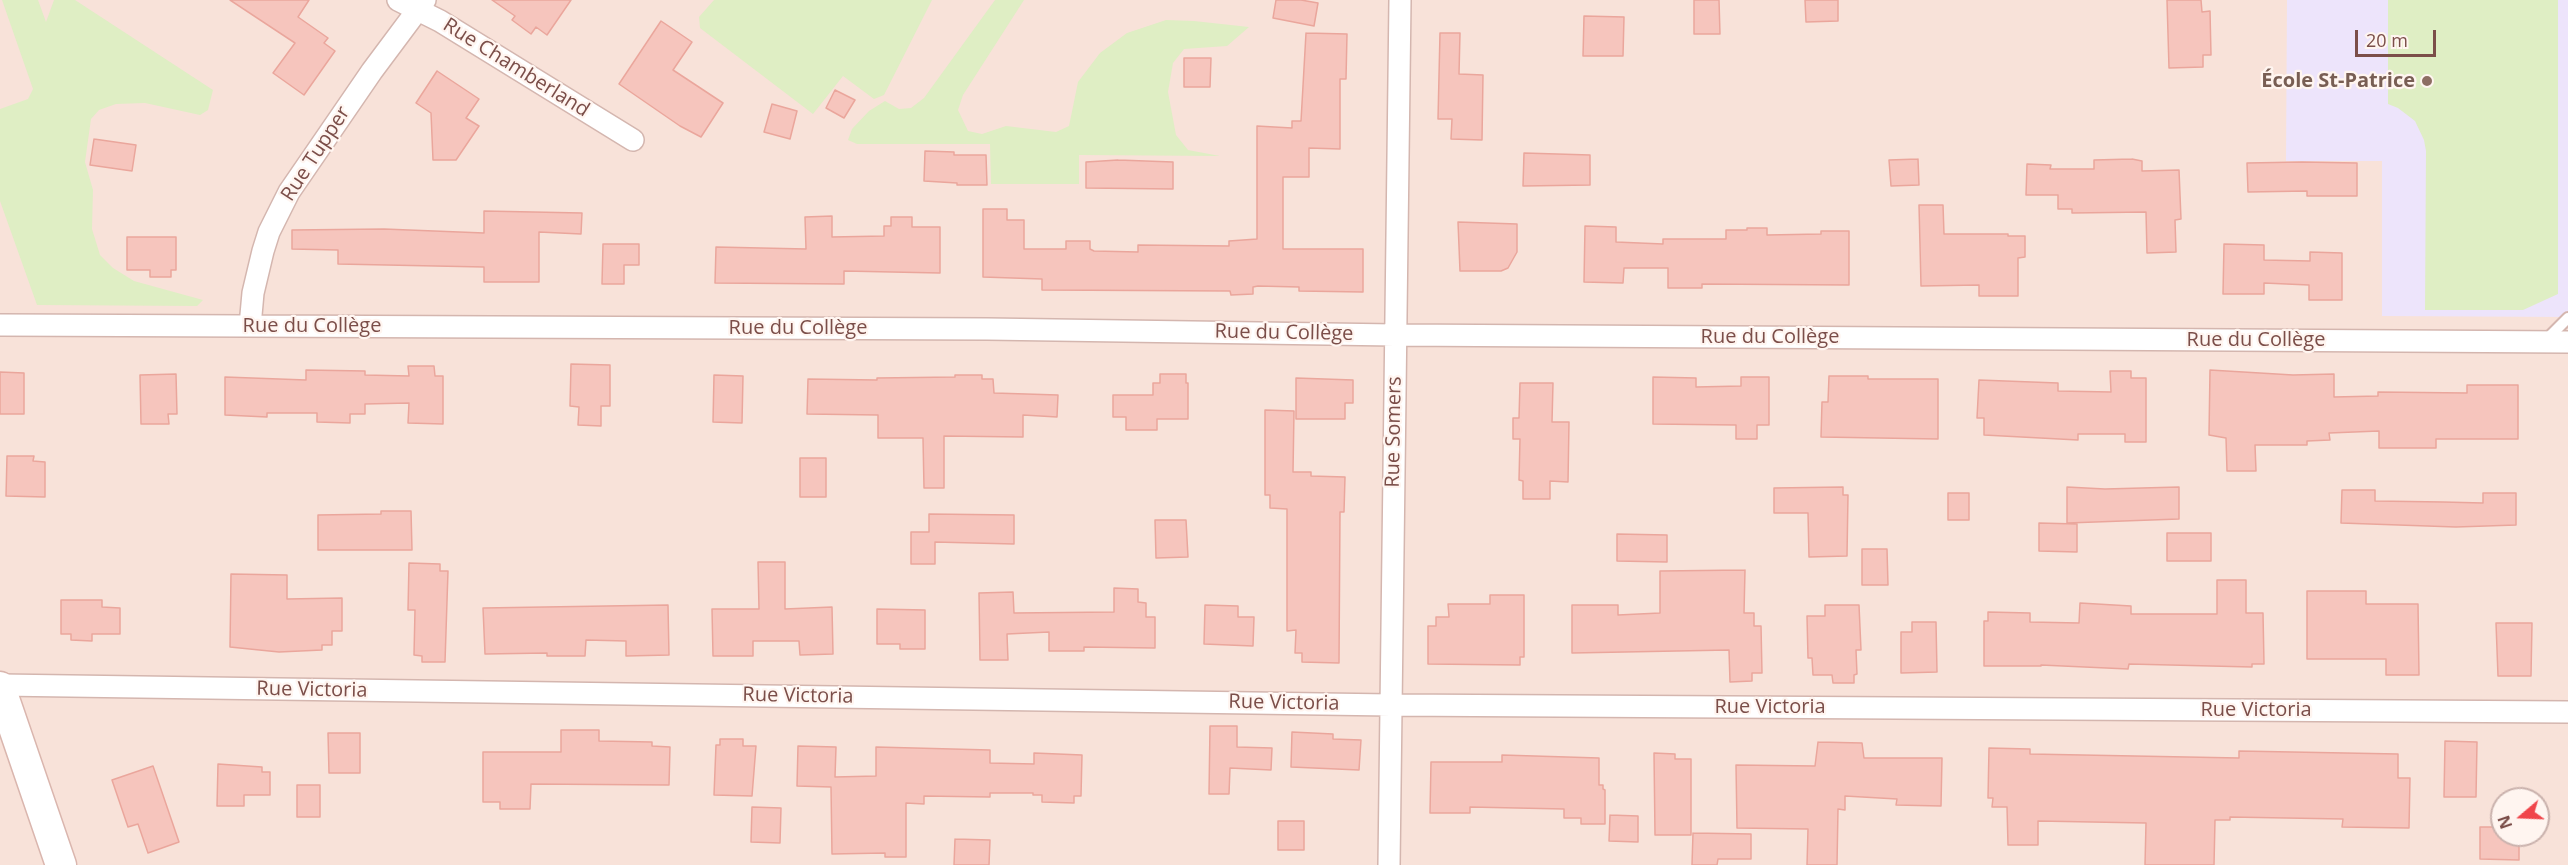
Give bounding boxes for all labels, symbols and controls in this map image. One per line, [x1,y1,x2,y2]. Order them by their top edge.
street label: Rue Chamberland [438,13,594,123]
scale bar [2358,18,2439,56]
text: 20 m [2366,28,2408,52]
place label: École St-Patrice [2261,69,2415,93]
marker: École St-Patrice [2420,74,2434,88]
street label: Rue Tupper [276,102,356,206]
street label: Rue du Collège [243,314,381,338]
street label: Rue du Collège [729,316,867,340]
street label: Rue du Collège [1214,320,1354,346]
street label: Rue du Collège [1701,325,1839,349]
street label: Rue du Collège [2187,328,2325,352]
street label: Rue Somers [1381,376,1407,488]
street label: Rue Victoria [256,677,368,703]
street label: Rue Victoria [742,683,854,709]
street label: Rue Victoria [1228,690,1340,716]
street label: Rue Victoria [1714,695,1826,719]
street label: Rue Victoria [2200,698,2312,722]
north arrow [2490,787,2550,847]
text: N [2492,812,2517,832]

